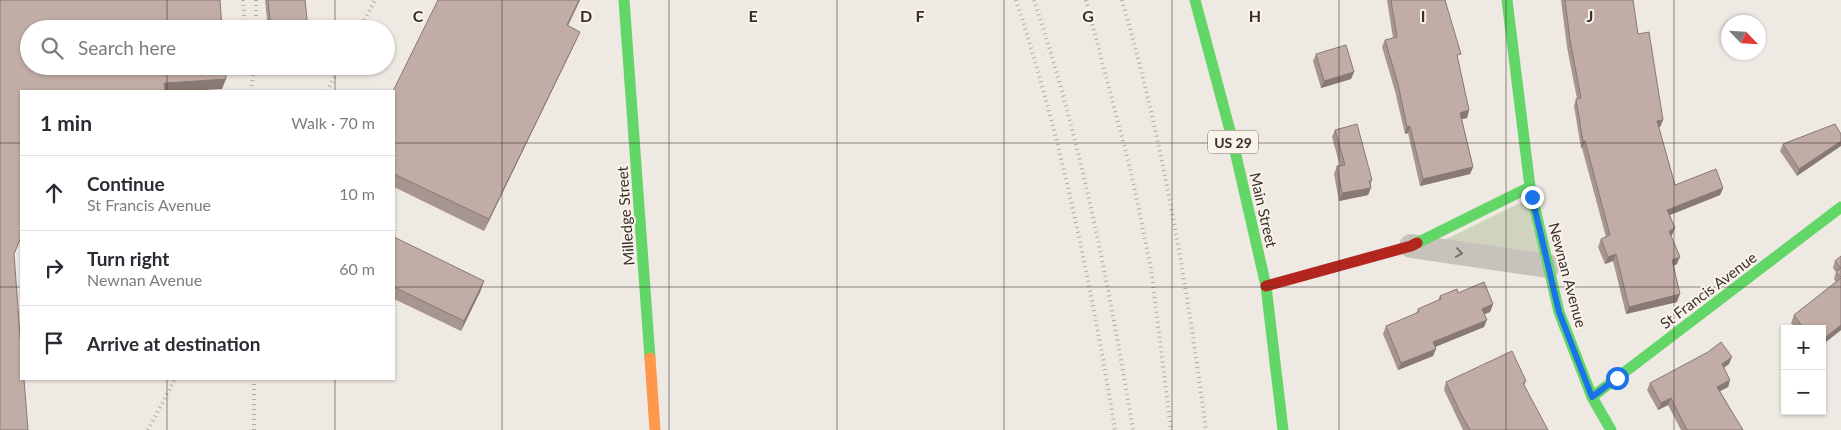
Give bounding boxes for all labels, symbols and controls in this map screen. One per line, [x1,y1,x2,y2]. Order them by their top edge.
text: C [413,6,424,25]
text: D [580,6,592,25]
text: E [748,6,758,25]
text: F [915,6,925,25]
text: G [1082,6,1094,25]
text: H [1249,6,1261,25]
text: I [1421,6,1425,25]
text: J [1587,6,1593,25]
north arrow [1721,15,1766,60]
search box [20,20,395,75]
icon: search [38,34,66,62]
text: Search here [78,36,176,59]
text: 1 min [40,110,92,135]
text: Walk · 70 m [291,113,375,132]
road number: US 29 [1208,130,1258,154]
street label: Milledge Street [612,165,637,266]
street label: Main Street [1247,171,1282,250]
text: Continue [87,172,165,195]
icon: ahead [40,179,68,207]
text: 10 m [339,184,375,203]
route end [1521,186,1544,209]
text: St Francis Avenue [87,195,211,214]
street label: Newnan Avenue [1545,220,1591,330]
text: Turn right [87,247,169,270]
one-way arrow [1456,247,1464,258]
street label: St Francis Avenue [1656,248,1760,332]
icon: right [40,254,68,282]
text: 60 m [339,259,375,278]
text: Newnan Avenue [87,270,202,289]
map controls [1781,325,1826,415]
button: + [1781,325,1826,370]
icon: arrive [40,329,68,357]
text: Arrive at destination [87,332,260,355]
route start [1606,367,1629,390]
button: − [1781,370,1826,415]

